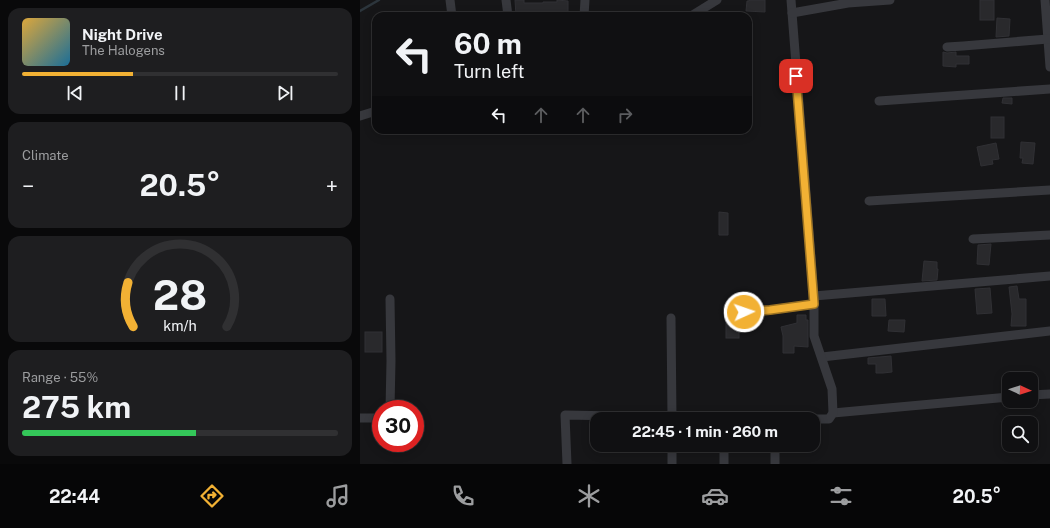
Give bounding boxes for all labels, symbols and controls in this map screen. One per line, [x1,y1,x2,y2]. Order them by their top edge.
text: Night Drive [82,26,163,43]
text: 60 m [454,27,522,60]
icon: left [388,28,440,80]
text: The Halogens [82,43,165,58]
pin [779,59,813,93]
text: Turn left [454,61,524,82]
icon: arrive [785,65,807,87]
icon: previous [64,82,86,104]
icon: pause [169,82,191,104]
icon: next [274,82,296,104]
icon: left [488,104,510,126]
icon: ahead [530,104,552,126]
icon: ahead [572,104,594,126]
icon: right [614,104,636,126]
text: Climate [22,148,69,163]
text: 20.5° [140,167,220,203]
text: − [22,173,34,199]
text: + [326,173,338,199]
text: 28 [153,270,207,319]
position arrow [723,291,765,333]
text: km/h [163,317,197,334]
text: Range · 55% [22,370,98,385]
north arrow [1002,372,1038,408]
map controls [1002,372,1038,452]
text: 275 km [22,389,131,425]
speed limit sign: 30 [372,400,424,452]
button: search [1002,416,1038,452]
text: 22:45 · 1 min · 260 m [632,423,778,440]
icon: directions [198,482,226,510]
icon: music [324,482,352,510]
icon: phone [449,482,477,510]
icon: climate [575,482,603,510]
icon: car [701,482,729,510]
icon: filters [827,482,855,510]
text: 22:44 [49,486,100,507]
text: 20.5° [953,486,1001,507]

